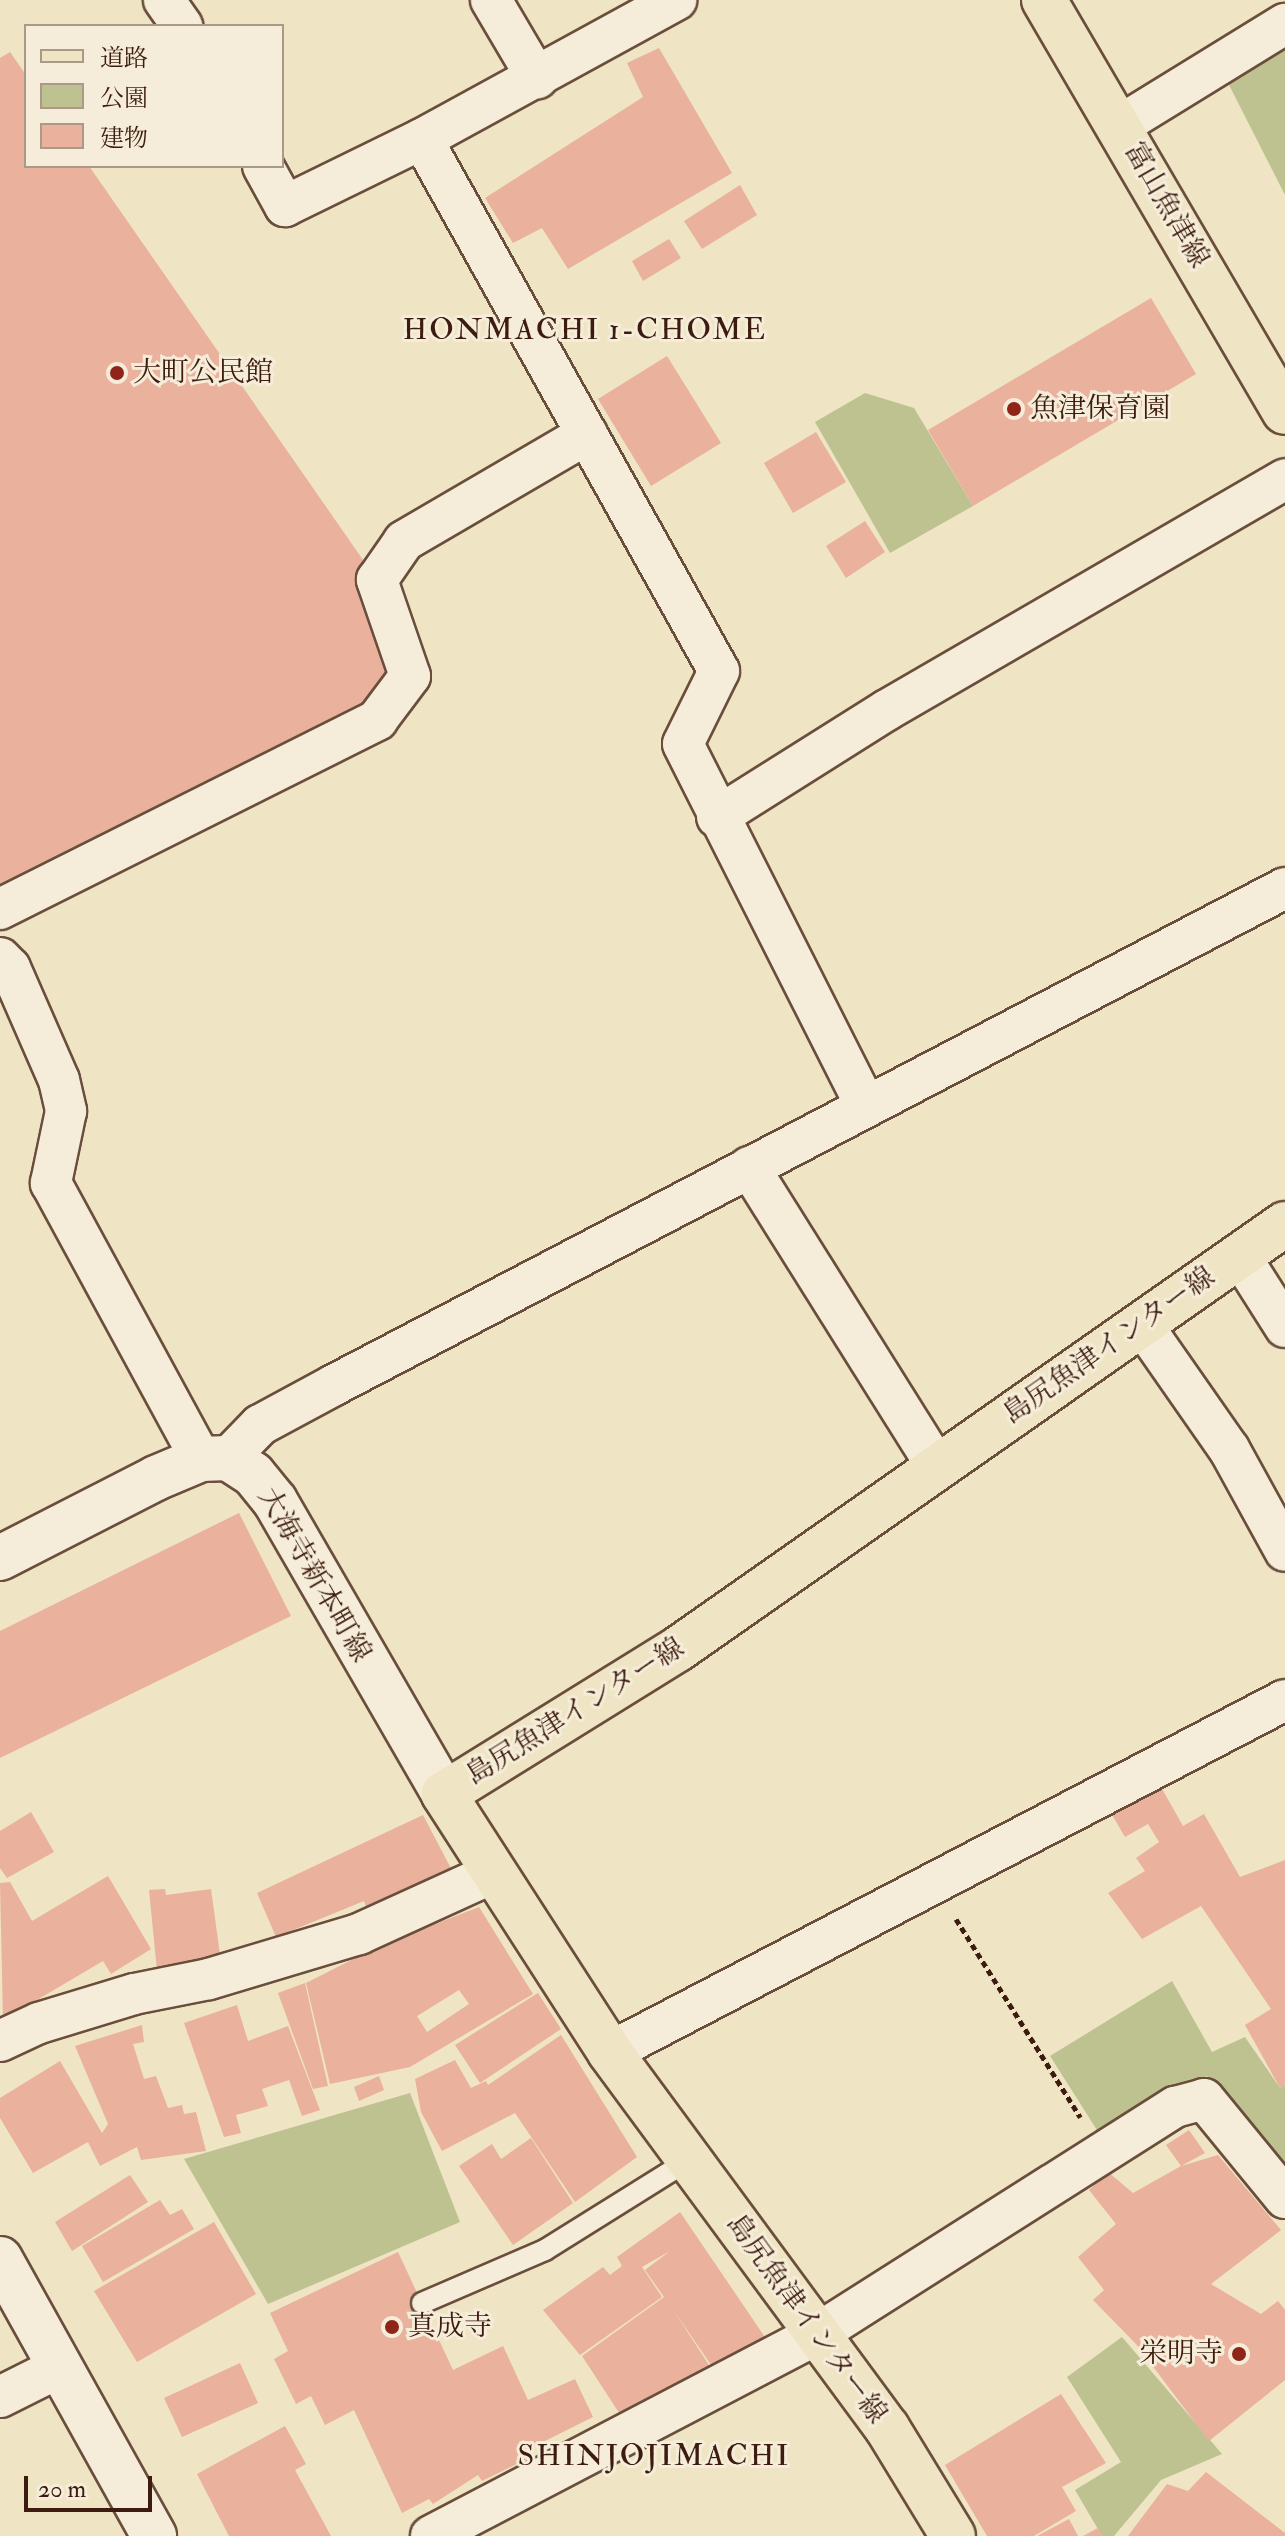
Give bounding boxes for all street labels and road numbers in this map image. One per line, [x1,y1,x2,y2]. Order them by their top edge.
street label: 富山魚津線 [1116,136,1216,274]
street label: 島尻魚津インター線 [996,1260,1222,1432]
street label: 大海寺新本町線 [250,1482,378,1668]
street label: 島尻魚津インター線 [459,1631,691,1793]
street label: 島尻魚津インター線 [718,2207,894,2431]

